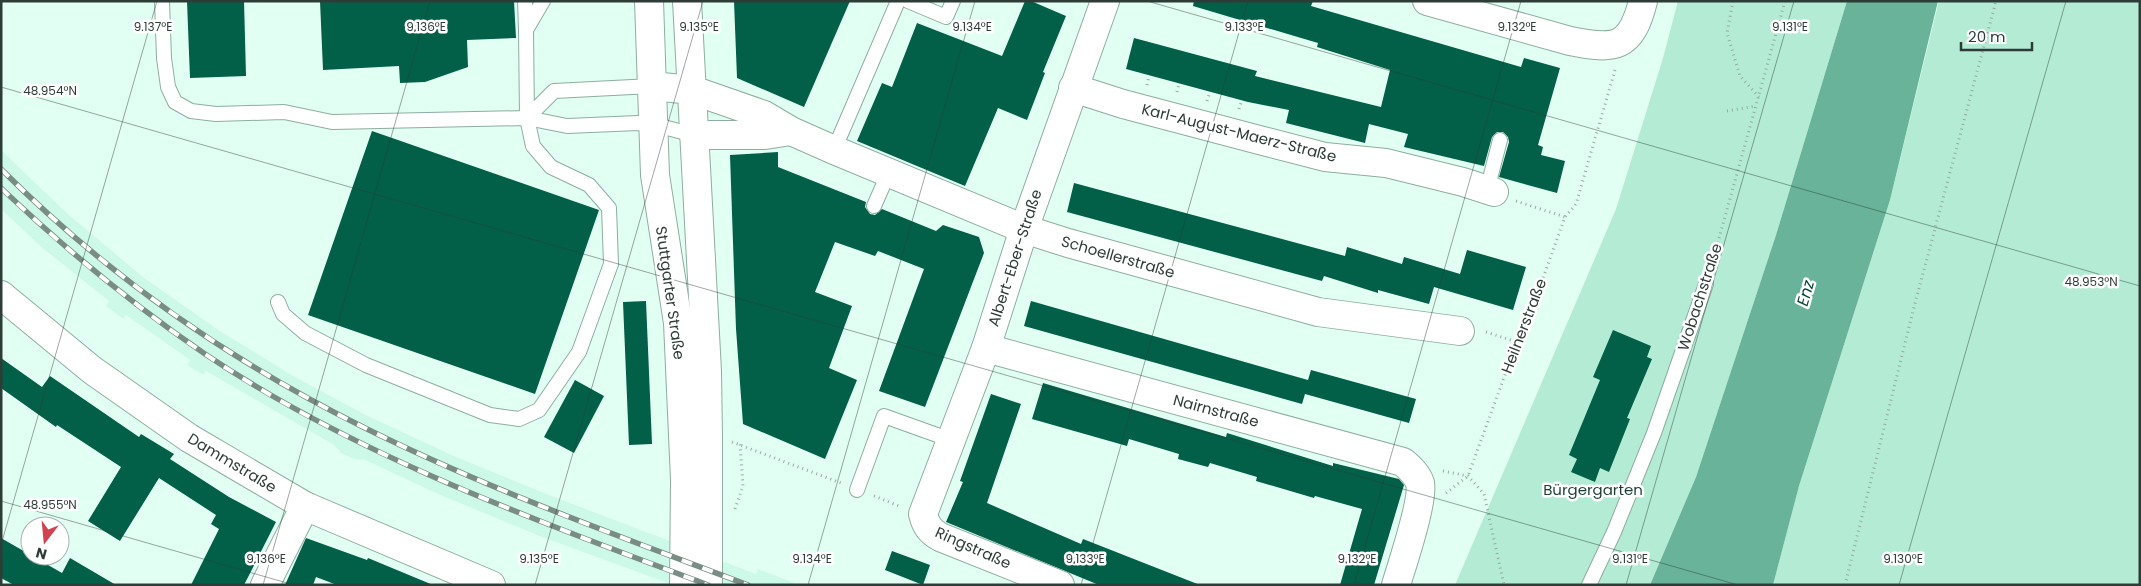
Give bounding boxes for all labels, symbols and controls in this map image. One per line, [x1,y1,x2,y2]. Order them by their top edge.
text: 9.137°E [134,18,172,35]
text: 9.136°E [406,18,446,35]
text: 9.135°E [679,18,719,35]
text: 9.134°E [952,18,992,35]
text: 9.133°E [1224,18,1264,35]
text: 9.132°E [1498,18,1536,35]
text: 9.131°E [1772,18,1808,35]
scale bar [1961,20,2032,52]
text: 20 m [1968,26,2006,47]
text: 48.954°N [23,82,77,99]
street label: Karl-August-Maerz-Straße [1139,98,1339,167]
street label: Albert-Eber-Straße [982,187,1047,329]
street label: Stuttgarter Straße [651,225,690,361]
street label: Schoellerstraße [1059,230,1177,283]
street label: Wobachstraße [1672,240,1727,353]
text: 48.953°N [2064,273,2118,290]
street label: Heilnerstraße [1496,275,1551,376]
water label: Enz [1791,277,1820,309]
street label: Nairnstraße [1171,389,1261,432]
street label: Dammstraße [184,428,281,497]
park label: Bürgergarten [1543,479,1643,500]
text: 48.955°N [23,496,77,513]
north arrow [20,516,70,566]
street label: Ringstraße [932,521,1015,574]
text: N [34,542,49,565]
text: 9.136°E [246,550,286,567]
text: 9.135°E [519,550,559,567]
text: 9.134°E [792,550,832,567]
text: 9.133°E [1065,550,1105,567]
text: 9.132°E [1338,550,1376,567]
text: 9.131°E [1612,550,1648,567]
text: 9.130°E [1883,550,1923,567]

